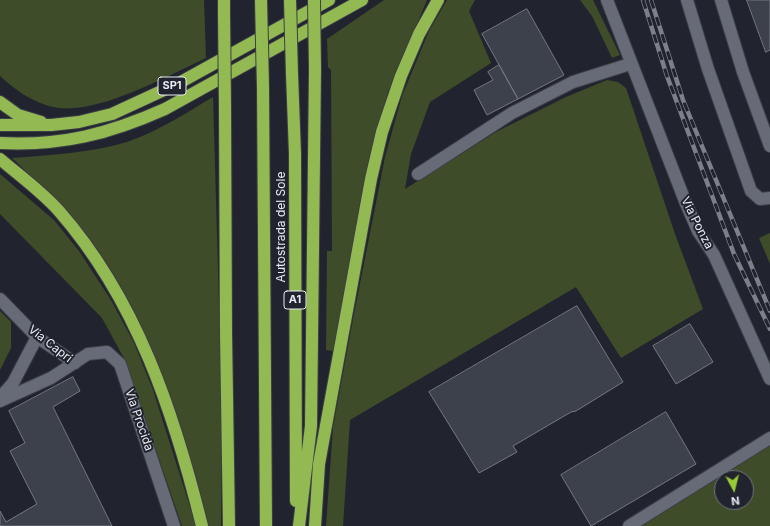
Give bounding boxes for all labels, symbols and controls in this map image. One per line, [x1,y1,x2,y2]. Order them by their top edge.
road number: SP1 [158,77,186,95]
street label: Autostrada del Sole [274,172,288,282]
street label: Via Ponza [678,195,716,251]
road number: A1 [284,291,306,309]
street label: Via Capri [25,322,75,366]
street label: Via Procida [122,387,156,453]
north arrow [714,470,754,510]
text: N [730,493,740,508]

